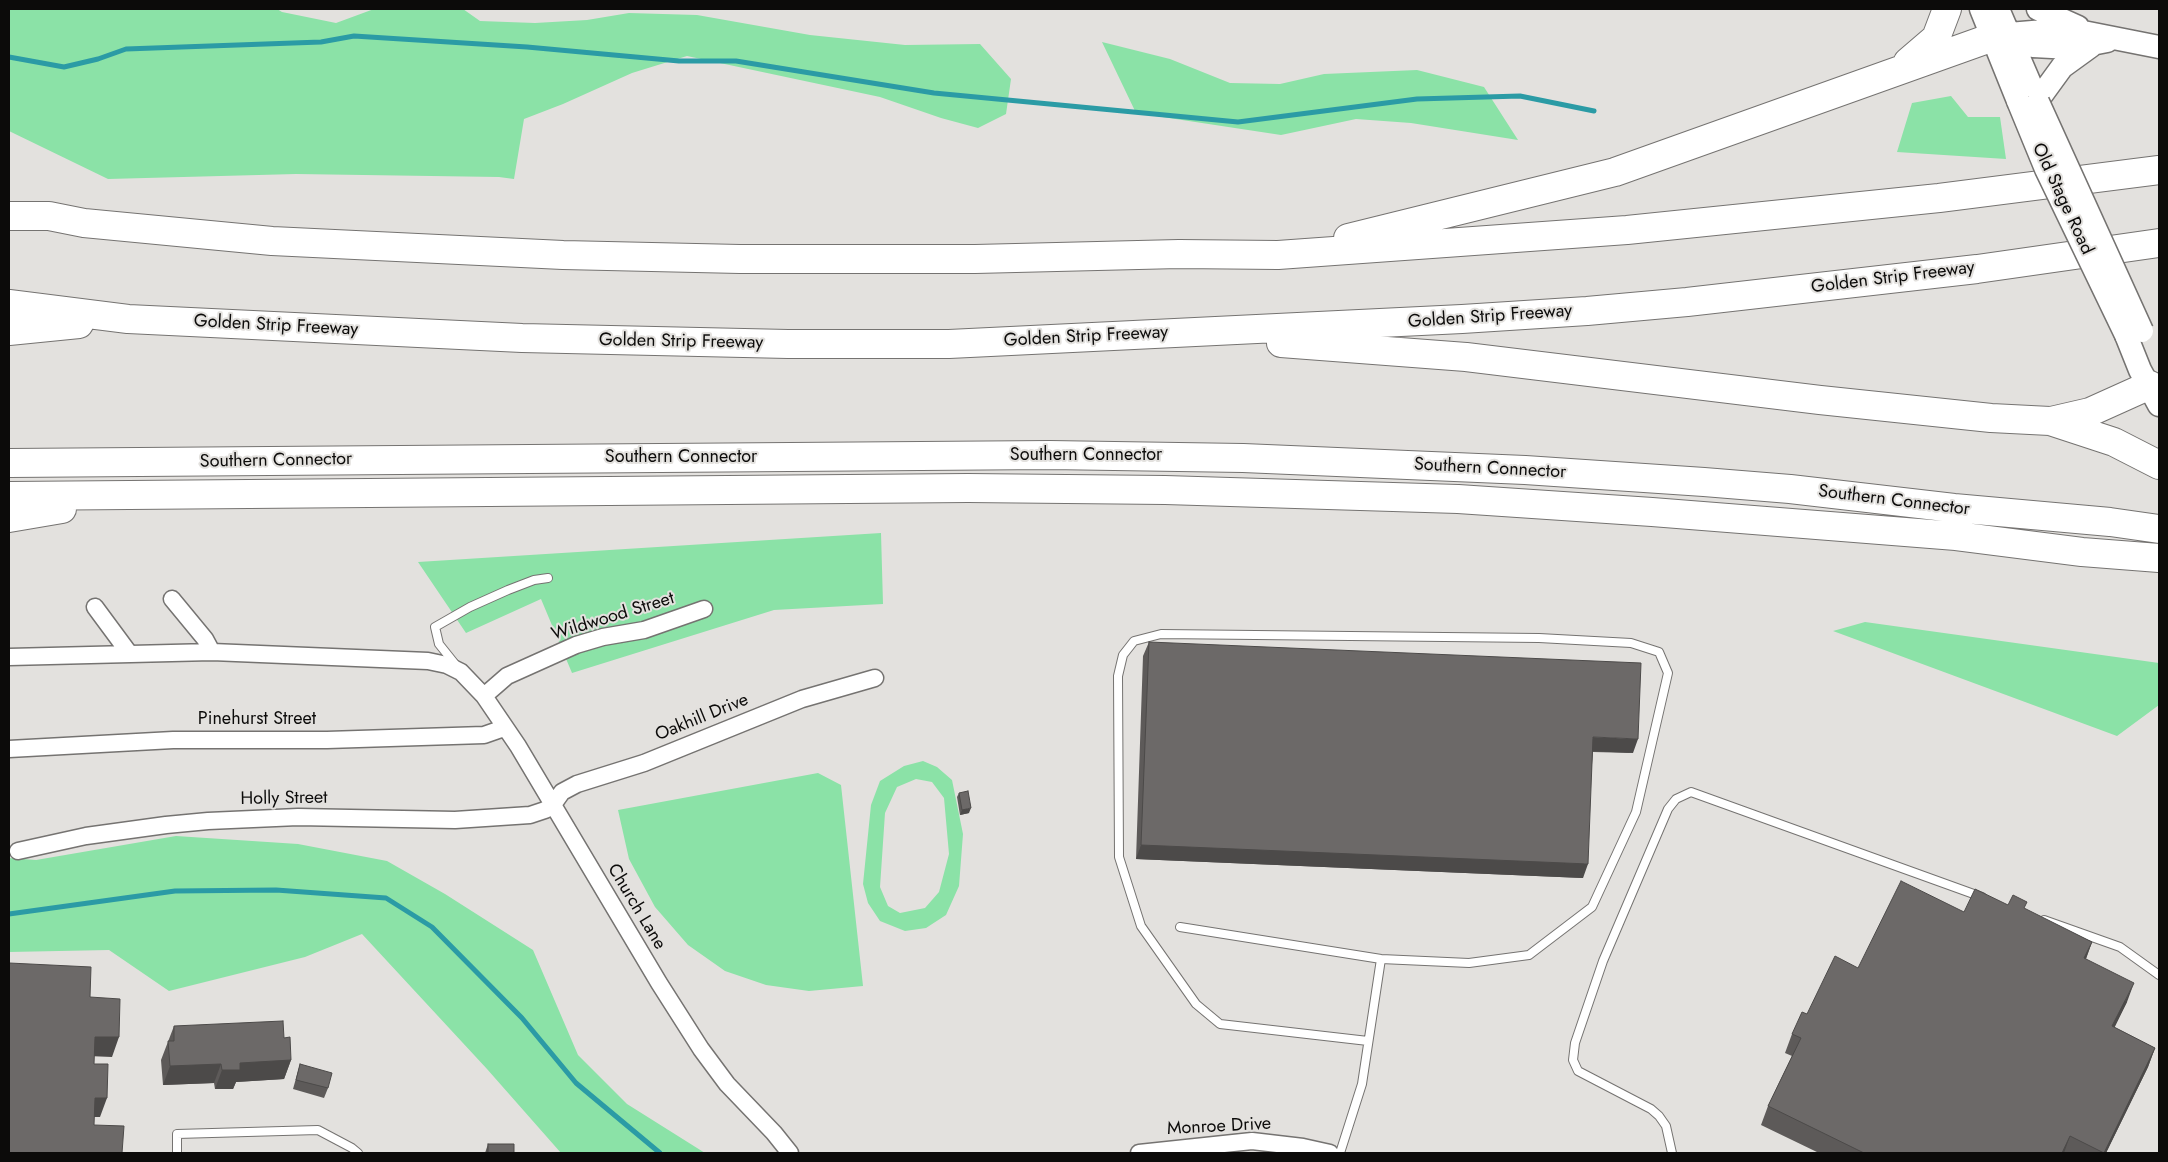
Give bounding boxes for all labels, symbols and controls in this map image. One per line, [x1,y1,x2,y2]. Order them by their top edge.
street label: Old Stage Road [2027,140,2097,258]
street label: Golden Strip Freeway [1810,257,1976,299]
street label: Golden Strip Freeway [1407,300,1573,334]
street label: Golden Strip Freeway [193,311,359,341]
street label: Golden Strip Freeway [1003,322,1169,352]
street label: Golden Strip Freeway [599,330,763,354]
street label: Southern Connector [1010,445,1162,467]
street label: Southern Connector [605,447,757,469]
street label: Southern Connector [200,449,352,473]
street label: Southern Connector [1413,454,1567,484]
street label: Southern Connector [1817,481,1971,521]
street label: Wildwood Street [549,588,677,646]
street label: Oakhill Drive [652,690,752,746]
street label: Pinehurst Street [198,709,316,731]
street label: Holly Street [240,787,328,811]
street label: Church Lane [602,860,670,954]
street label: Monroe Drive [1166,1113,1272,1141]

